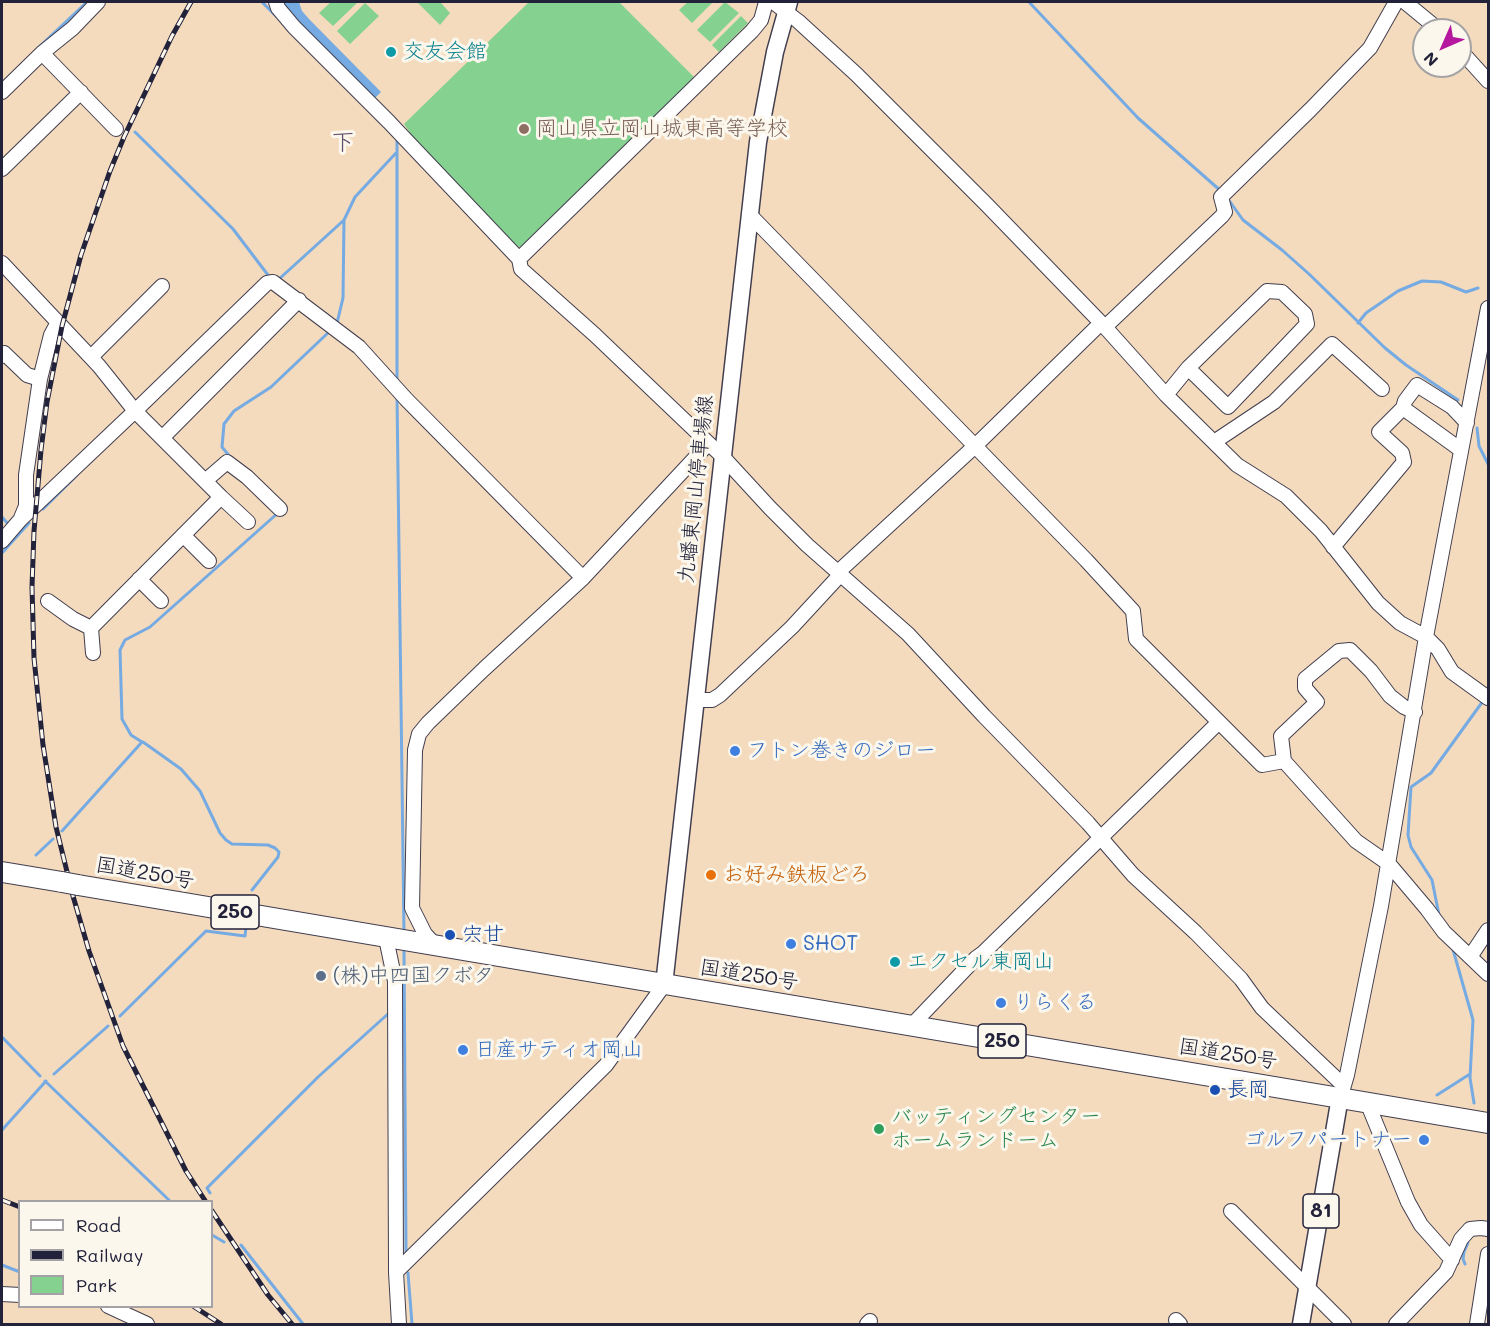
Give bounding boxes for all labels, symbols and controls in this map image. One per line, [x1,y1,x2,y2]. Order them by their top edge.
north arrow [1412,18,1472,78]
place label: 交友会館 [403,39,487,65]
marker: 交友会館 [384,45,398,59]
text: N [1419,48,1442,71]
place label: 岡山県立岡山城東高等学校 [536,116,788,142]
marker: 岡山県立岡山城東高等学校 [517,122,531,136]
district label: 下 [331,129,355,157]
street label: 九蟠東岡山停車場線 [674,394,718,584]
place label: フトン巻きのジロー [747,738,936,764]
marker: フトン巻きのジロー [728,744,742,758]
street label: 国道250号 [94,852,196,894]
place label: お好み鉄板どろ [723,862,870,888]
marker: お好み鉄板どろ [704,868,718,882]
road number: 250 [211,895,259,929]
place label: 宍甘 [462,922,504,948]
marker: 宍甘 [443,928,457,942]
place label: SHOT [803,931,858,957]
marker: SHOT [784,937,798,951]
place label: エクセル東岡山 [907,949,1054,975]
street label: 国道250号 [698,955,800,995]
marker: エクセル東岡山 [888,955,902,969]
place label: (株)中四国クボタ [333,963,494,989]
marker: (株)中四国クボタ [314,969,328,983]
place label: りらくる [1013,990,1097,1016]
marker: りらくる [994,996,1008,1010]
road number: 250 [978,1024,1026,1058]
street label: 国道250号 [1177,1034,1279,1074]
place label: 日産サティオ岡山 [475,1037,643,1063]
marker: 日産サティオ岡山 [456,1043,470,1057]
place label: 長岡 [1227,1077,1269,1103]
marker: 長岡 [1208,1083,1222,1097]
place label: バッティングセンター ホームランドーム [891,1104,1101,1154]
marker: バッティングセンター ホームランドーム [872,1122,886,1136]
place label: ゴルフパートナー [1244,1127,1412,1153]
marker: ゴルフパートナー [1417,1133,1431,1147]
road number: 81 [1303,1194,1339,1228]
legend [18,1200,213,1308]
text: Road [76,1213,121,1237]
text: Railway [76,1243,143,1267]
text: Park [76,1273,117,1297]

